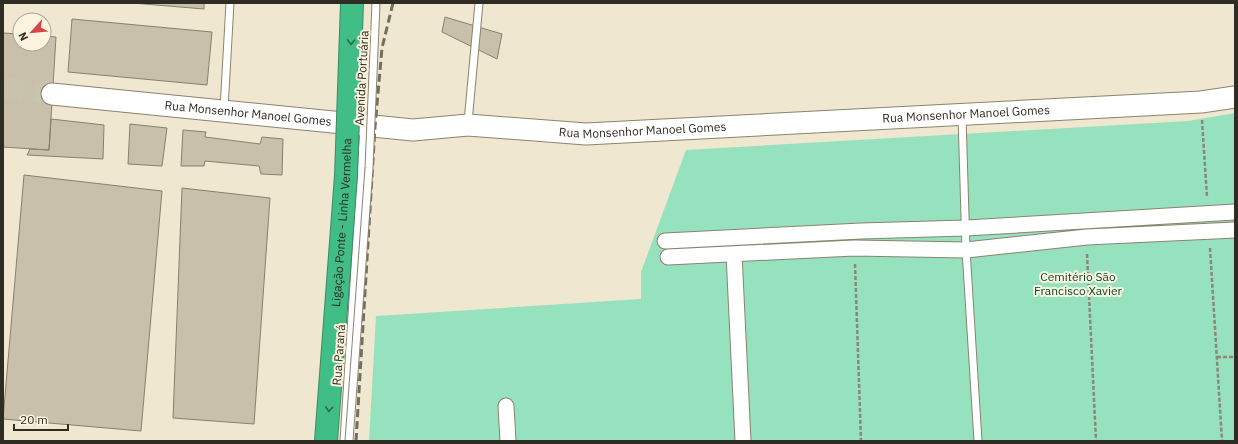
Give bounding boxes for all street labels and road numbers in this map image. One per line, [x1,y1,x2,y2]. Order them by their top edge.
street label: Avenida Portuária [352,29,372,126]
street label: Rua Monsenhor Manoel Gomes [164,97,332,129]
street label: Rua Monsenhor Manoel Gomes [882,102,1050,126]
street label: Rua Monsenhor Manoel Gomes [558,119,727,141]
street label: Ligação Ponte - Linha Vermelha [328,137,354,307]
street label: Rua Paraná [329,323,348,386]

